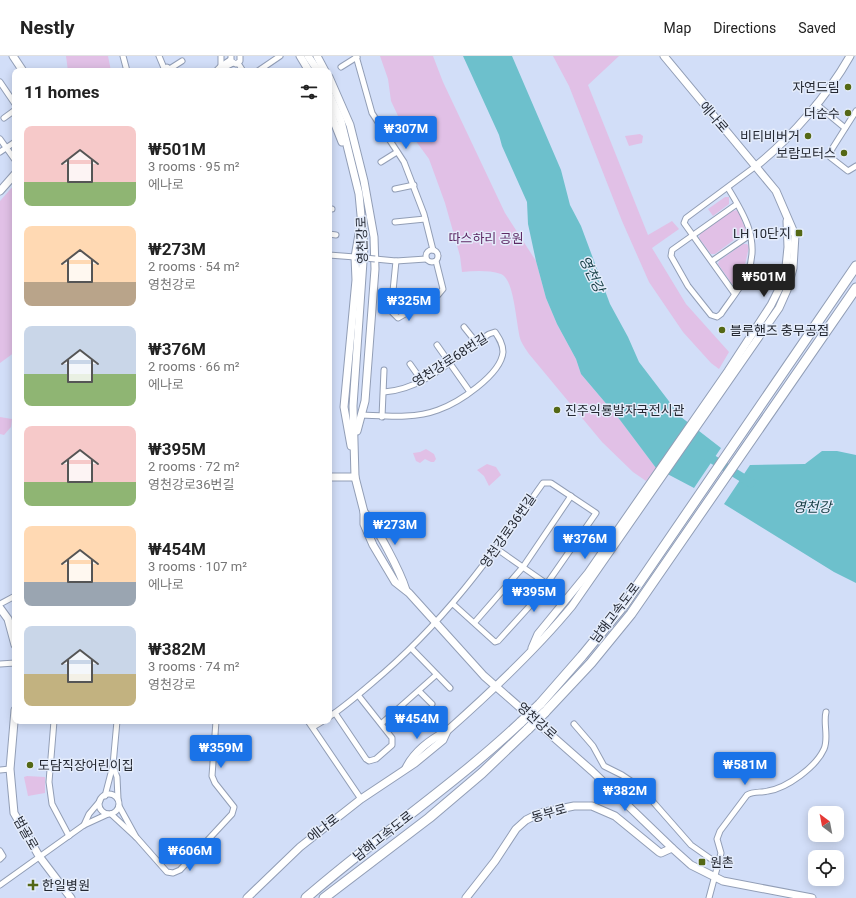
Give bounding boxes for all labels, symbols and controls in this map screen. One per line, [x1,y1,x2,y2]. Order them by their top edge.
text: Nestly [20,16,74,39]
text: Map [664,20,691,36]
text: Directions [713,20,776,36]
text: Saved [798,20,836,36]
place label: 자연드림 [792,80,840,95]
icon: filters [298,81,320,103]
text: 11 homes [24,82,100,102]
marker: 자연드림 [843,82,853,92]
street label: 에나로 [697,99,731,135]
place label: 더순수 [804,106,840,121]
marker: 더순수 [843,108,853,118]
pin: ₩307M [378,116,434,150]
text: ₩307M [384,121,428,136]
place label: 비티비버거 [740,129,800,144]
marker: 비티비버거 [803,131,813,141]
text: ₩501M [148,139,206,159]
icon: home [56,142,104,190]
place label: 보람모터스 [776,146,836,161]
marker: 보람모터스 [839,148,849,158]
text: 3 rooms · 95 m² [148,159,240,174]
text: 에나로 [148,177,184,192]
street label: 영천강로 [354,216,370,264]
place label: LH 10단지 [733,226,791,241]
marker: LH 10단지 [794,228,804,238]
park label: 따스하리 공원 [449,231,524,246]
text: ₩273M [148,239,206,259]
icon: home [56,242,104,290]
water label: 영천강 [576,253,609,297]
text: 2 rooms · 54 m² [148,259,240,274]
pin: ₩501M [736,264,792,298]
text: ₩501M [742,269,786,284]
text: 영천강로 [148,277,196,292]
pin: ₩325M [381,288,437,322]
text: ₩325M [387,293,431,308]
place label: 블루핸즈 충무공점 [730,323,829,338]
marker: 블루핸즈 충무공점 [717,325,727,335]
street label: 영천강로68번길 [410,330,490,390]
text: ₩376M [148,339,206,359]
icon: home [56,342,104,390]
text: 2 rooms · 66 m² [148,359,240,374]
text: 에나로 [148,377,184,392]
place label: 진주익룡발자국전시관 [565,403,685,418]
marker: 진주익룡발자국전시관 [552,405,562,415]
text: ₩395M [148,439,206,459]
icon: home [56,442,104,490]
text: 2 rooms · 72 m² [148,459,240,474]
text: 영천강로36번길 [148,477,234,492]
street label: 영천강로36번길 [477,491,539,571]
water label: 영천강 [793,499,833,515]
pin: ₩273M [367,512,423,546]
text: ₩273M [373,517,417,532]
pin: ₩376M [557,526,613,560]
text: ₩376M [563,531,607,546]
text: ₩454M [148,539,206,559]
icon: home [56,542,104,590]
text: 3 rooms · 107 m² [148,559,247,574]
text: 에나로 [148,577,184,592]
pin: ₩395M [506,579,562,613]
street label: 남해고속도로 [587,580,643,646]
text: ₩395M [512,584,556,599]
text: ₩382M [148,639,206,659]
icon: home [56,642,104,690]
text: 3 rooms · 74 m² [148,659,240,674]
text: 영천강로 [148,677,196,692]
street label: 영천강로 [514,699,560,743]
pin: ₩454M [389,706,445,740]
text: ₩454M [395,711,439,726]
pin: ₩359M [193,735,249,769]
text: ₩359M [199,740,243,755]
pin: ₩581M [717,752,773,786]
text: ₩581M [723,757,767,772]
place label: 도담직장어린이집 [38,758,134,773]
marker: 도담직장어린이집 [25,760,35,770]
pin: ₩382M [597,778,653,812]
text: ₩382M [603,783,647,798]
street label: 동부로 [530,801,568,825]
north arrow [808,806,844,842]
map controls [808,806,844,886]
street label: 남해고속도로 [350,808,416,864]
street label: 에나로 [304,811,342,845]
street label: 범골로 [11,814,41,852]
pin: ₩606M [162,838,218,872]
text: ₩606M [168,843,212,858]
button: locate [808,850,844,886]
place label: 원촌 [710,855,734,870]
marker: 원촌 [697,857,707,867]
place label: 한일병원 [42,878,90,893]
marker: 한일병원 [27,879,39,891]

